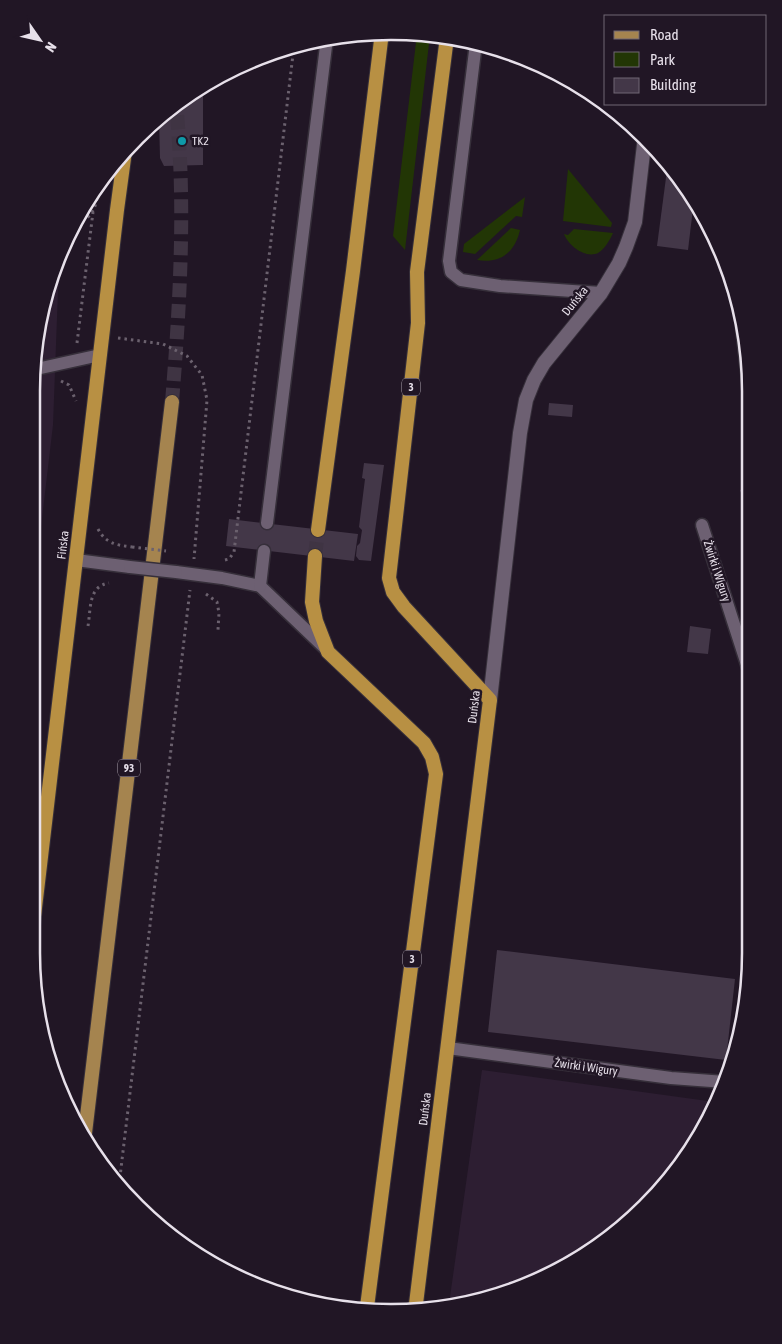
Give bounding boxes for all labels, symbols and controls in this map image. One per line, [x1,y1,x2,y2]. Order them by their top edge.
north arrow [15,15,65,65]
legend [604,15,767,105]
text: Road [650,26,679,43]
text: N [42,39,60,55]
text: Park [650,51,675,68]
text: Building [650,76,696,93]
place label: TK2 [192,134,209,148]
marker: TK2 [176,135,188,147]
street label: Duńska [559,284,591,318]
road number: 3 [402,378,420,396]
street label: Fińska [54,530,72,560]
street label: Żwirki i Wigury [701,539,733,603]
street label: Duńska [465,690,483,724]
road number: 93 [118,760,140,776]
road number: 3 [403,951,421,968]
street label: Żwirki i Wigury [554,1056,618,1078]
street label: Duńska [416,1092,434,1126]

